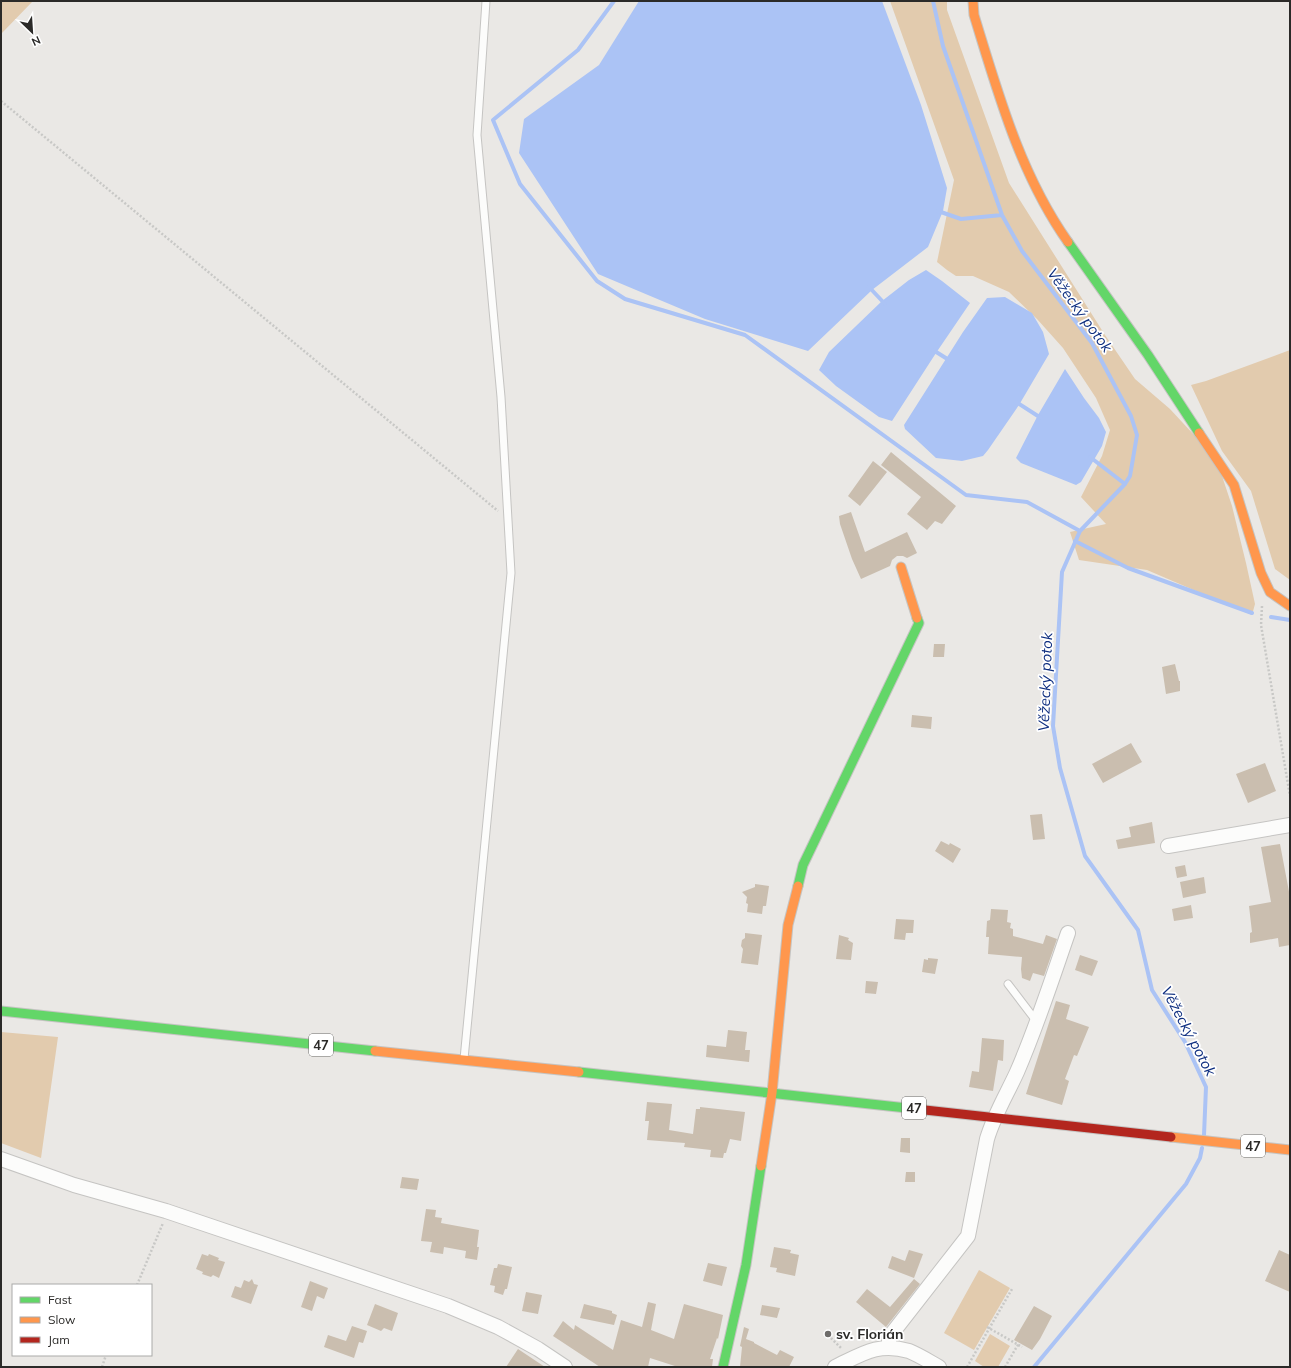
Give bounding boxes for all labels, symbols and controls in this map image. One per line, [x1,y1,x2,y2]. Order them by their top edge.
north arrow [12,12,52,52]
text: N [30,33,43,49]
water label: Věžecký potok [1043,264,1118,357]
water label: Věžecký potok [1034,631,1056,732]
water label: Věžecký potok [1157,983,1221,1080]
road number: 47 [309,1034,333,1056]
road number: 47 [902,1097,926,1119]
road number: 47 [1241,1135,1265,1157]
legend [12,1284,152,1356]
text: Fast [48,1292,72,1307]
text: Slow [48,1312,76,1327]
place label: sv. Florián [836,1325,903,1343]
marker: sv. Florián [823,1329,833,1339]
text: Jam [48,1332,70,1347]

